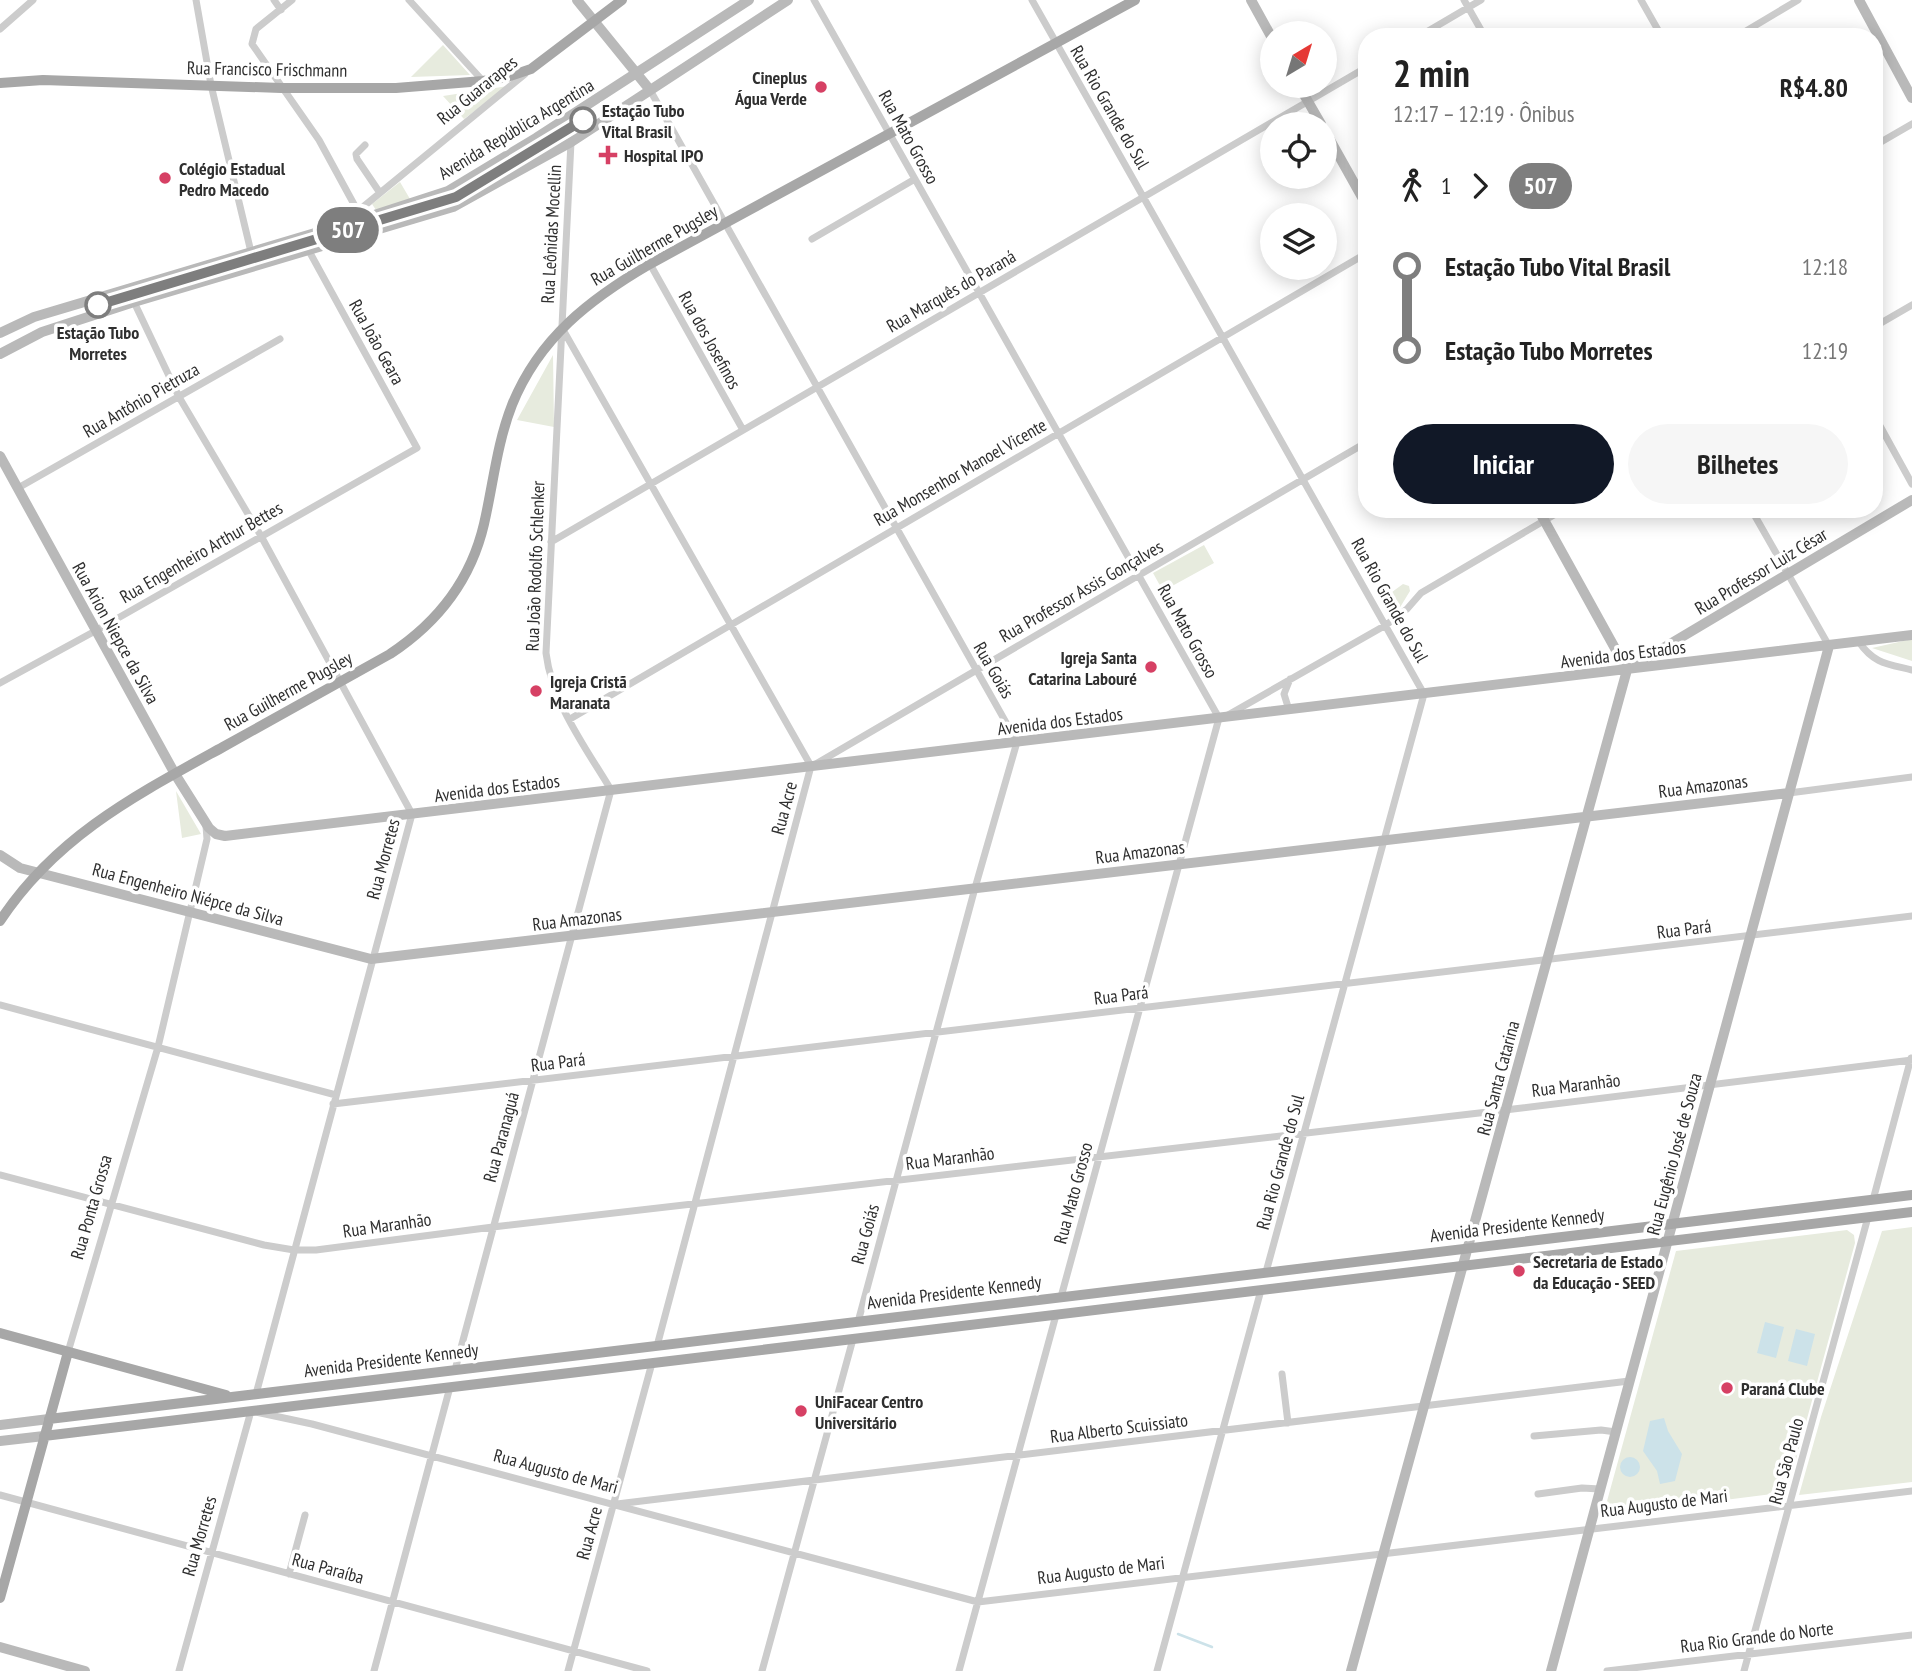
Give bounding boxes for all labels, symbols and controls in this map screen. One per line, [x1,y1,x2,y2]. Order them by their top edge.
north arrow [1260,21,1337,98]
map controls [1260,21,1337,280]
street label: Rua Rio Grande do Sul [1065,41,1155,173]
text: 2 min [1393,48,1470,97]
street label: Rua Guararapes [432,51,522,129]
street label: Rua Francisco Frischmann [187,56,347,82]
place label: Cineplus Água Verde [734,66,807,110]
text: R$4.80 [1780,71,1848,104]
street label: Avenida República Argentina [434,73,598,185]
marker: Cineplus Água Verde [813,79,829,95]
street label: Rua Mato Grosso [874,86,944,188]
place label: Estação Tubo Vital Brasil [601,99,685,143]
text: 12:17 – 12:19 · Ônibus [1393,99,1575,128]
marker: Estação Tubo Vital Brasil [570,107,596,133]
button: locate [1260,112,1337,189]
place label: Hospital IPO [624,144,703,167]
marker: Hospital IPO [598,145,618,165]
place label: Colégio Estadual Pedro Macedo [179,157,286,201]
street label: Rua Leônidas Mocellin [536,164,566,304]
icon: walk [1393,167,1431,205]
icon: forward [1461,167,1499,205]
marker: Colégio Estadual Pedro Macedo [157,170,173,186]
text: 507 [1523,170,1558,201]
text: 1 [1441,171,1451,200]
street label: Rua Guilherme Pugsley [586,199,722,291]
button: layers [1260,203,1337,280]
line badge: 507 [308,207,388,253]
text: 507 [331,214,365,245]
street label: Rua Marquês do Paraná [882,245,1020,337]
text: Estação Tubo Vital Brasil [1445,250,1670,283]
text: 12:18 [1802,252,1848,281]
street label: Rua dos Josefinos [674,287,746,393]
marker: Estação Tubo Morretes [85,292,111,318]
street label: Rua João Geara [344,295,410,389]
place label: Estação Tubo Morretes [57,321,139,365]
text: Estação Tubo Morretes [1445,334,1653,367]
text: 12:19 [1802,336,1848,365]
street label: Rua Antônio Pietruza [79,357,203,443]
street label: Rua Monsenhor Manoel Vicente [869,413,1051,531]
button: Iniciar [1393,424,1614,504]
button: Bilhetes [1628,424,1848,504]
street label: Rua João Rodolfo Schlenker [521,480,549,652]
street label: Rua Engenheiro Arthur Bettes [116,496,286,608]
street label: Rua Professor Luiz César [1691,522,1831,620]
street label: Rua Rio Grande do Sul [1346,534,1434,667]
street label: Rua Professor Assis Gonçalves [995,535,1167,647]
street label: Rua Arion Niepce da Silva [67,558,165,708]
street label: Rua Mato Grosso [1153,580,1223,682]
street label: Avenida dos Estados [1559,635,1687,673]
street label: Rua Goiás [969,638,1019,702]
street label: Rua Guilherme Pugsley [220,646,356,736]
place label: Igreja Santa Catarina Labouré [1028,646,1137,690]
marker: Igreja Santa Catarina Labouré [1143,659,1159,675]
place label: Igreja Cristã Maranata [550,670,627,714]
marker: Igreja Cristã Maranata [528,683,544,699]
street label: Avenida dos Estados [996,702,1124,740]
street label: Avenida dos Estados [433,769,561,807]
street label: Rua Amazonas [1657,769,1749,803]
street label: Rua Acre [766,779,802,837]
street label: Rua Morretes [361,816,405,902]
street label: Rua Amazonas [1094,835,1186,869]
street label: Rua Engenheiro Niépce da Silva [90,857,286,931]
street label: Rua Amazonas [531,902,623,936]
street label: Rua Pará [1656,914,1712,944]
street label: Rua Pará [1093,980,1149,1010]
street label: Rua Santa Catarina [1472,1018,1524,1138]
street label: Rua Pará [530,1047,586,1077]
street label: Rua Maranhão [1530,1068,1622,1102]
street label: Rua Eugênio José de Souza [1641,1070,1707,1238]
street label: Rua Paranaguá [478,1089,524,1185]
street label: Rua Rio Grande do Sul [1251,1091,1309,1232]
street label: Rua Mato Grosso [1048,1140,1098,1246]
street label: Rua Maranhão [904,1141,996,1175]
street label: Rua Ponta Grossa [65,1152,117,1262]
street label: Rua Goiás [846,1201,884,1267]
street label: Avenida Presidente Kennedy [1428,1203,1606,1247]
street label: Rua Maranhão [341,1207,433,1243]
place label: Secretaria de Estado da Educação - SEED [1533,1250,1663,1294]
marker: Secretaria de Estado da Educação - SEED [1511,1263,1527,1279]
street label: Avenida Presidente Kennedy [865,1270,1043,1314]
street label: Avenida Presidente Kennedy [302,1338,480,1382]
place label: Paraná Clube [1741,1377,1825,1400]
marker: Paraná Clube [1719,1380,1735,1396]
place label: UniFacear Centro Universitário [815,1390,923,1434]
marker: UniFacear Centro Universitário [793,1403,809,1419]
street label: Rua Alberto Scuissiato [1049,1408,1189,1448]
street label: Rua São Paulo [1763,1415,1809,1507]
street label: Rua Augusto de Mari [491,1443,621,1499]
street label: Rua Augusto de Mari [1599,1484,1729,1522]
street label: Rua Morretes [177,1493,221,1579]
street label: Rua Acre [571,1504,607,1562]
street label: Rua Paraíba [290,1547,366,1589]
street label: Rua Augusto de Mari [1036,1551,1166,1589]
street label: Rua Rio Grande do Norte [1679,1616,1835,1658]

